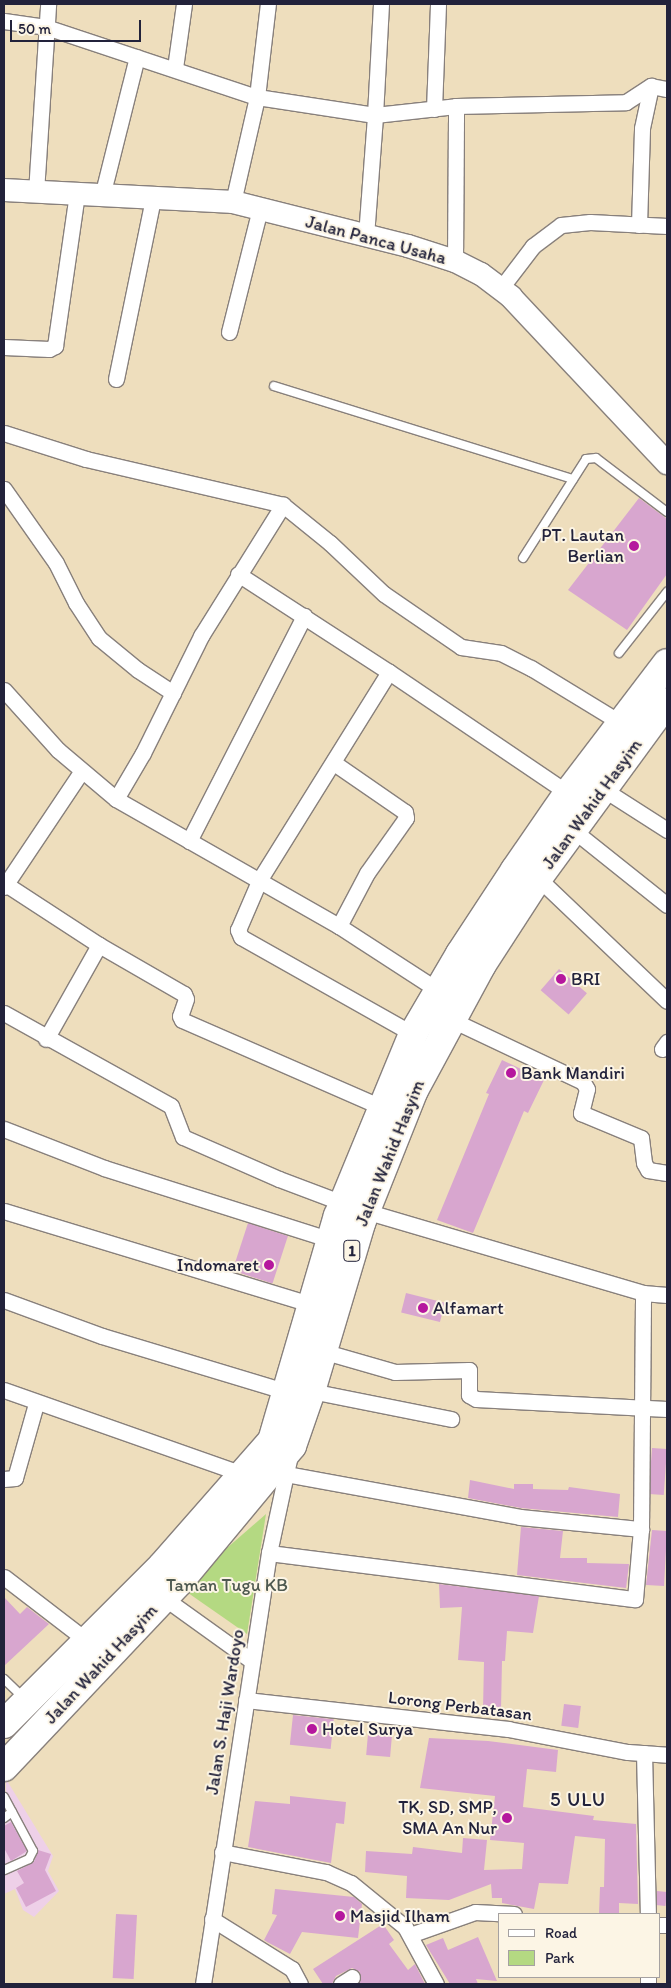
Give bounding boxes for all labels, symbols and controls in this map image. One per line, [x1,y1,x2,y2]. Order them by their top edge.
scale bar [12,10,144,42]
text: 50 m [18,20,51,38]
street label: Jalan Panca Usaha [304,211,448,269]
place label: PT. Lautan Berlian [541,525,624,568]
marker: PT. Lautan Berlian [628,540,640,552]
street label: Jalan Wahid Hasyim [538,735,646,873]
place label: BRI [571,968,601,990]
marker: BRI [555,973,567,985]
place label: Bank Mandiri [521,1062,625,1084]
marker: Bank Mandiri [505,1067,517,1079]
street label: Jalan Wahid Hasyim [351,1077,429,1229]
road number: 1 [343,1238,361,1264]
place label: Indomaret [177,1254,259,1276]
marker: Indomaret [263,1259,275,1271]
place label: Alfamart [433,1297,504,1319]
marker: Alfamart [417,1302,429,1314]
park label: Taman Tugu KB [167,1574,287,1596]
street label: Jalan Wahid Hasyim [40,1600,162,1728]
street label: Jalan S. Haji Wardoyo [201,1628,249,1796]
street label: Lorong Perbatasan [387,1686,533,1726]
place label: Hotel Surya [322,1718,413,1740]
marker: Hotel Surya [306,1723,318,1735]
district label: 5 ULU [549,1787,607,1811]
place label: TK, SD, SMP, SMA An Nur [398,1797,497,1840]
marker: TK, SD, SMP, SMA An Nur [501,1812,513,1824]
place label: Masjid Ilham [350,1905,450,1927]
marker: Masjid Ilham [334,1910,346,1922]
legend [498,1913,661,1978]
text: Road [545,1924,577,1942]
text: Park [545,1949,575,1967]

